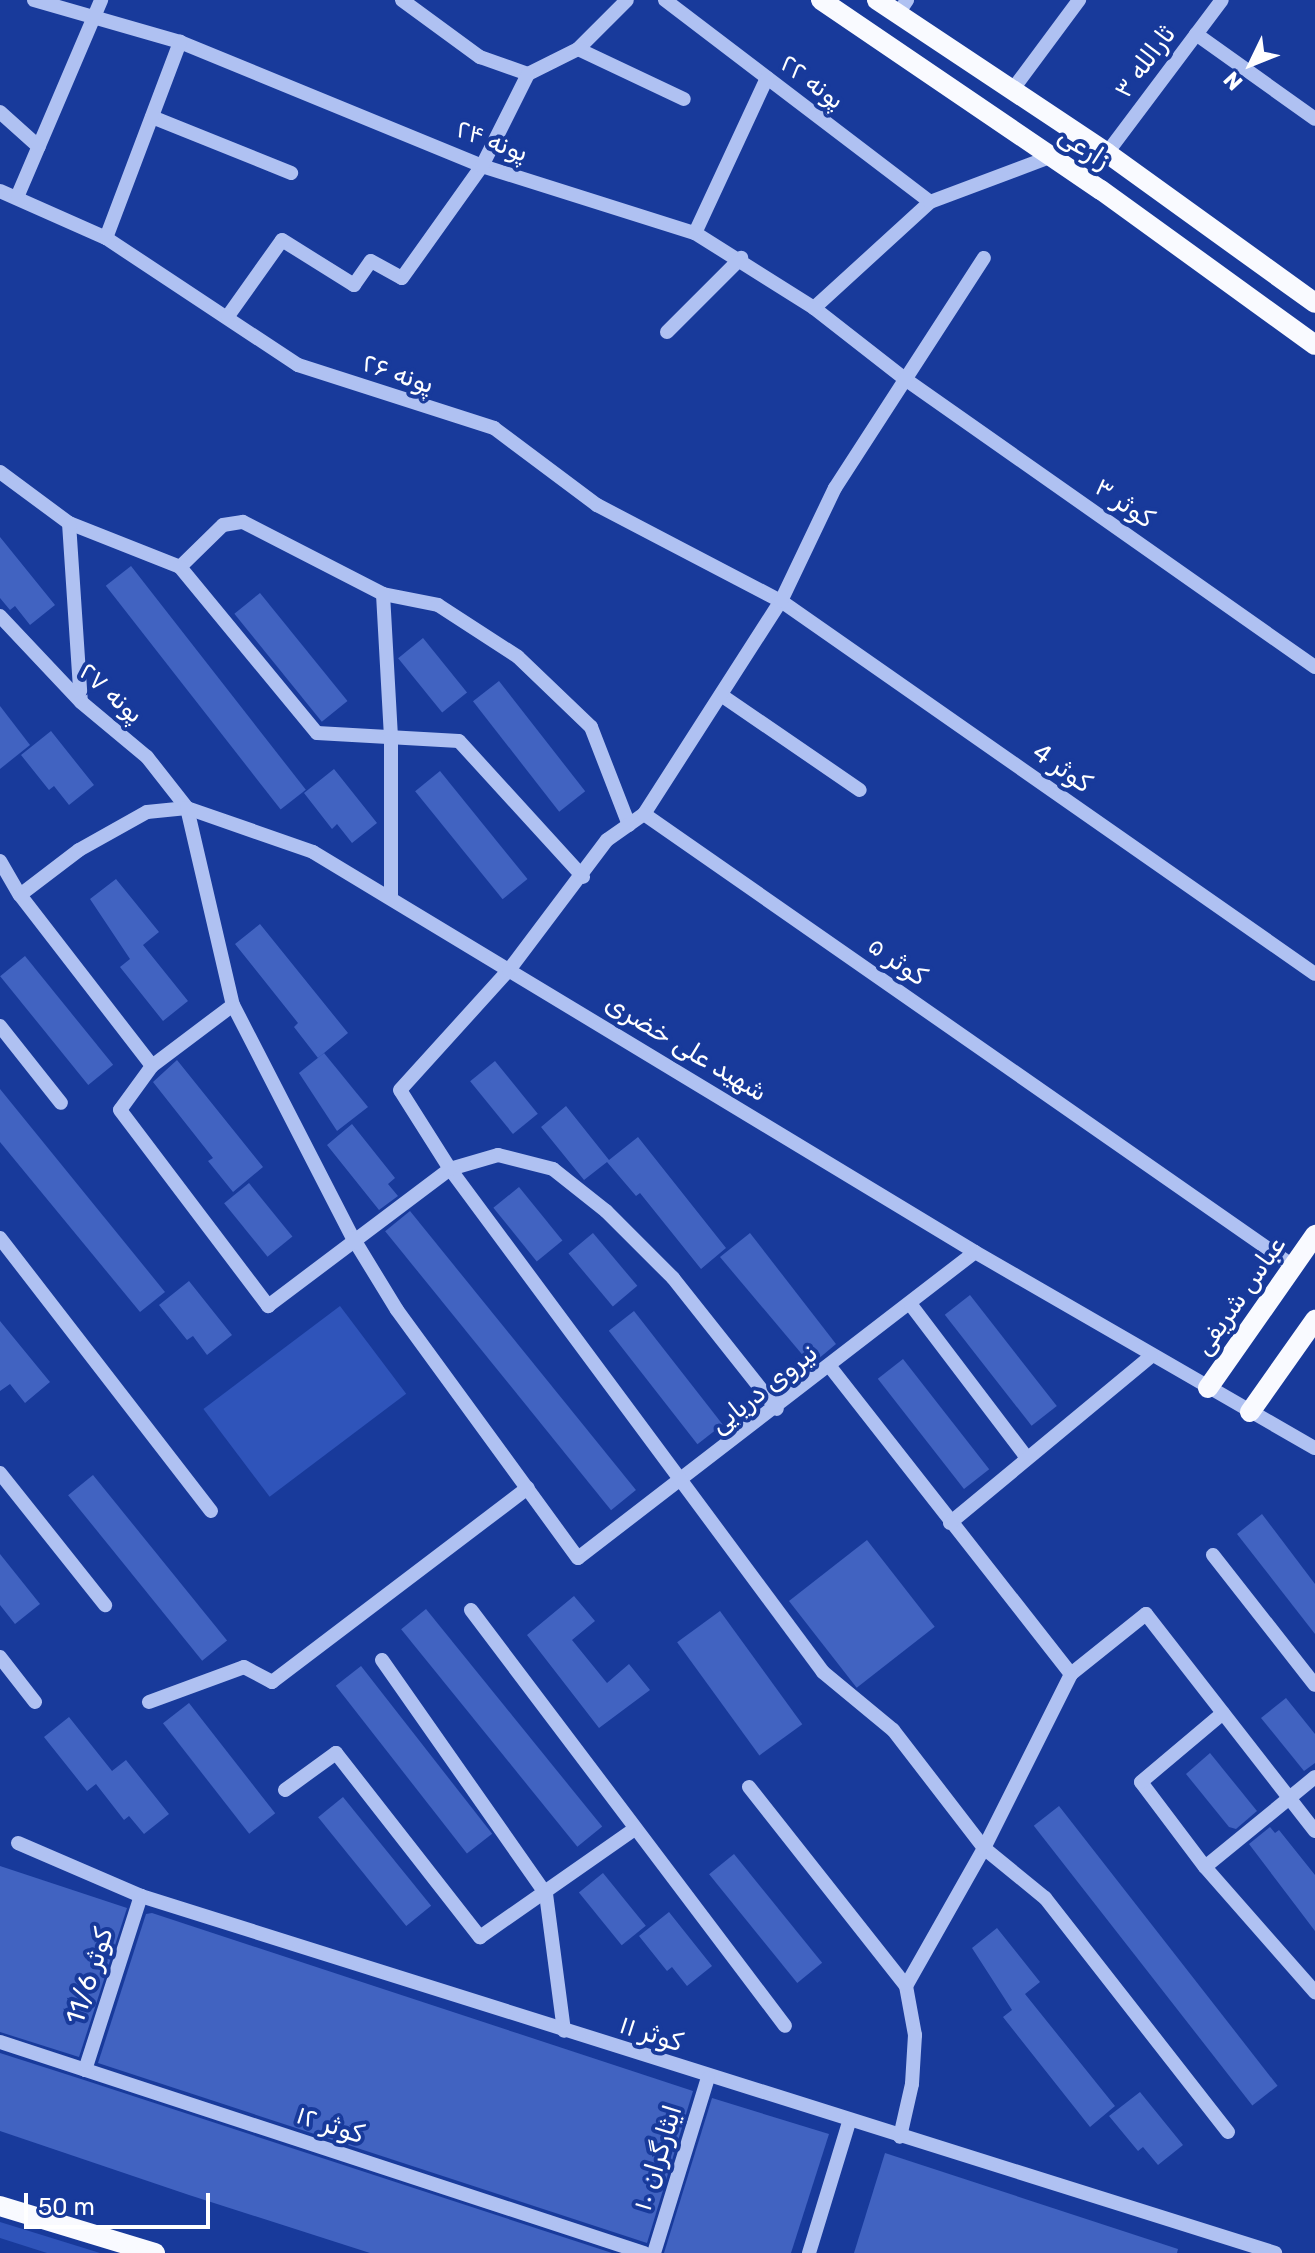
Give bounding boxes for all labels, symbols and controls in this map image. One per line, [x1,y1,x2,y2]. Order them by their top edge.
street label: ثارالله ۳ [1107,19,1183,105]
north arrow [1211,24,1291,104]
street label: پونه ۲۲ [774,48,850,116]
text: N [1218,66,1248,96]
street label: پونه ۲۴ [452,113,532,169]
street label: زارعی [1052,120,1116,176]
street label: پونه ۲۶ [358,347,438,401]
street label: کوثر ۳ [1088,471,1160,535]
street label: پونه ۲۷ [72,656,150,730]
street label: کوثر 4 [1027,737,1097,799]
street label: کوثر ۵ [861,930,933,992]
street label: شهید علی خضری [599,987,773,1109]
street label: عباس شریفی [1188,1230,1292,1362]
street label: نیروی دریایی [704,1337,824,1441]
street label: کوثر 11/6 [60,1925,120,2027]
street label: کوثر ۱۱ [615,2009,687,2059]
street label: کوثر ۱۲ [292,2099,368,2151]
street label: ایثارگران ۱۰ [627,2101,689,2215]
scale bar [28,2177,214,2227]
text: 50 m [38,2193,95,2221]

